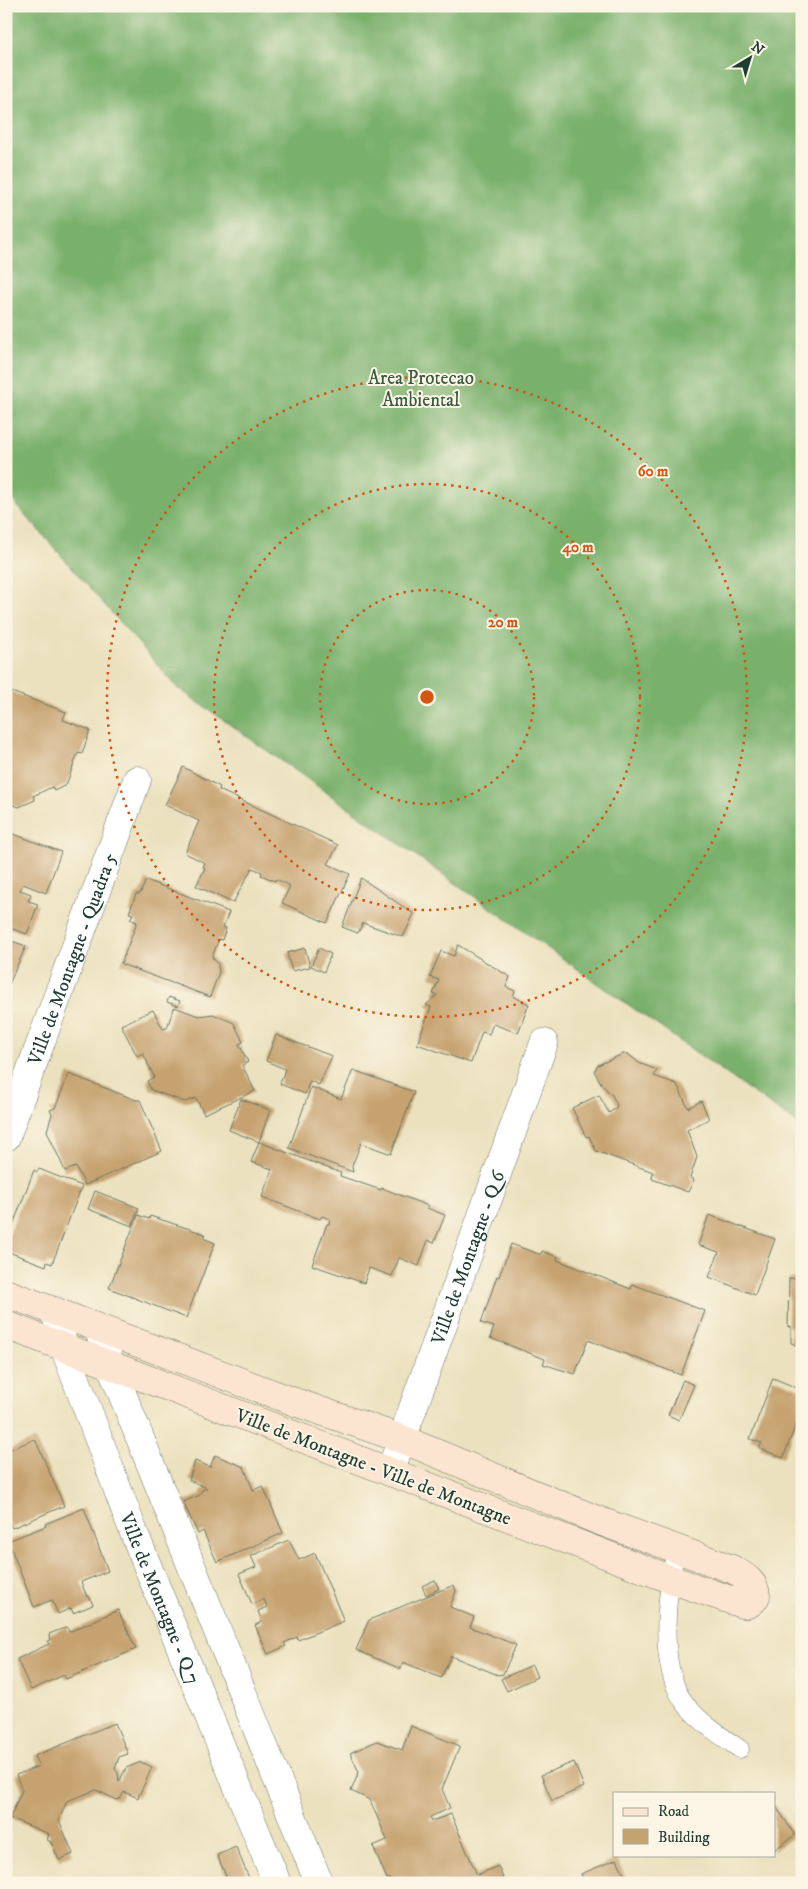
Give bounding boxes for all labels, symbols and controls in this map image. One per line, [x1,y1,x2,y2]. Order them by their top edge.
north arrow [726,32,776,82]
text: N [747,38,768,59]
park label: Area Protecao Ambiental [368,367,474,412]
text: 60 m [638,462,669,481]
text: 40 m [561,538,594,557]
text: 20 m [488,613,519,632]
centre of rings [418,688,436,706]
street label: Ville de Montagne - Quadra 5 [23,849,122,1069]
street label: Ville de Montagne - Q 6 [426,1167,511,1349]
street label: Ville de Montagne - Ville de Montagne [231,1404,515,1531]
street label: Ville de Montagne - Q 7 [114,1509,204,1688]
legend [613,1792,776,1856]
text: Road [658,1802,690,1821]
text: Building [658,1828,710,1847]

